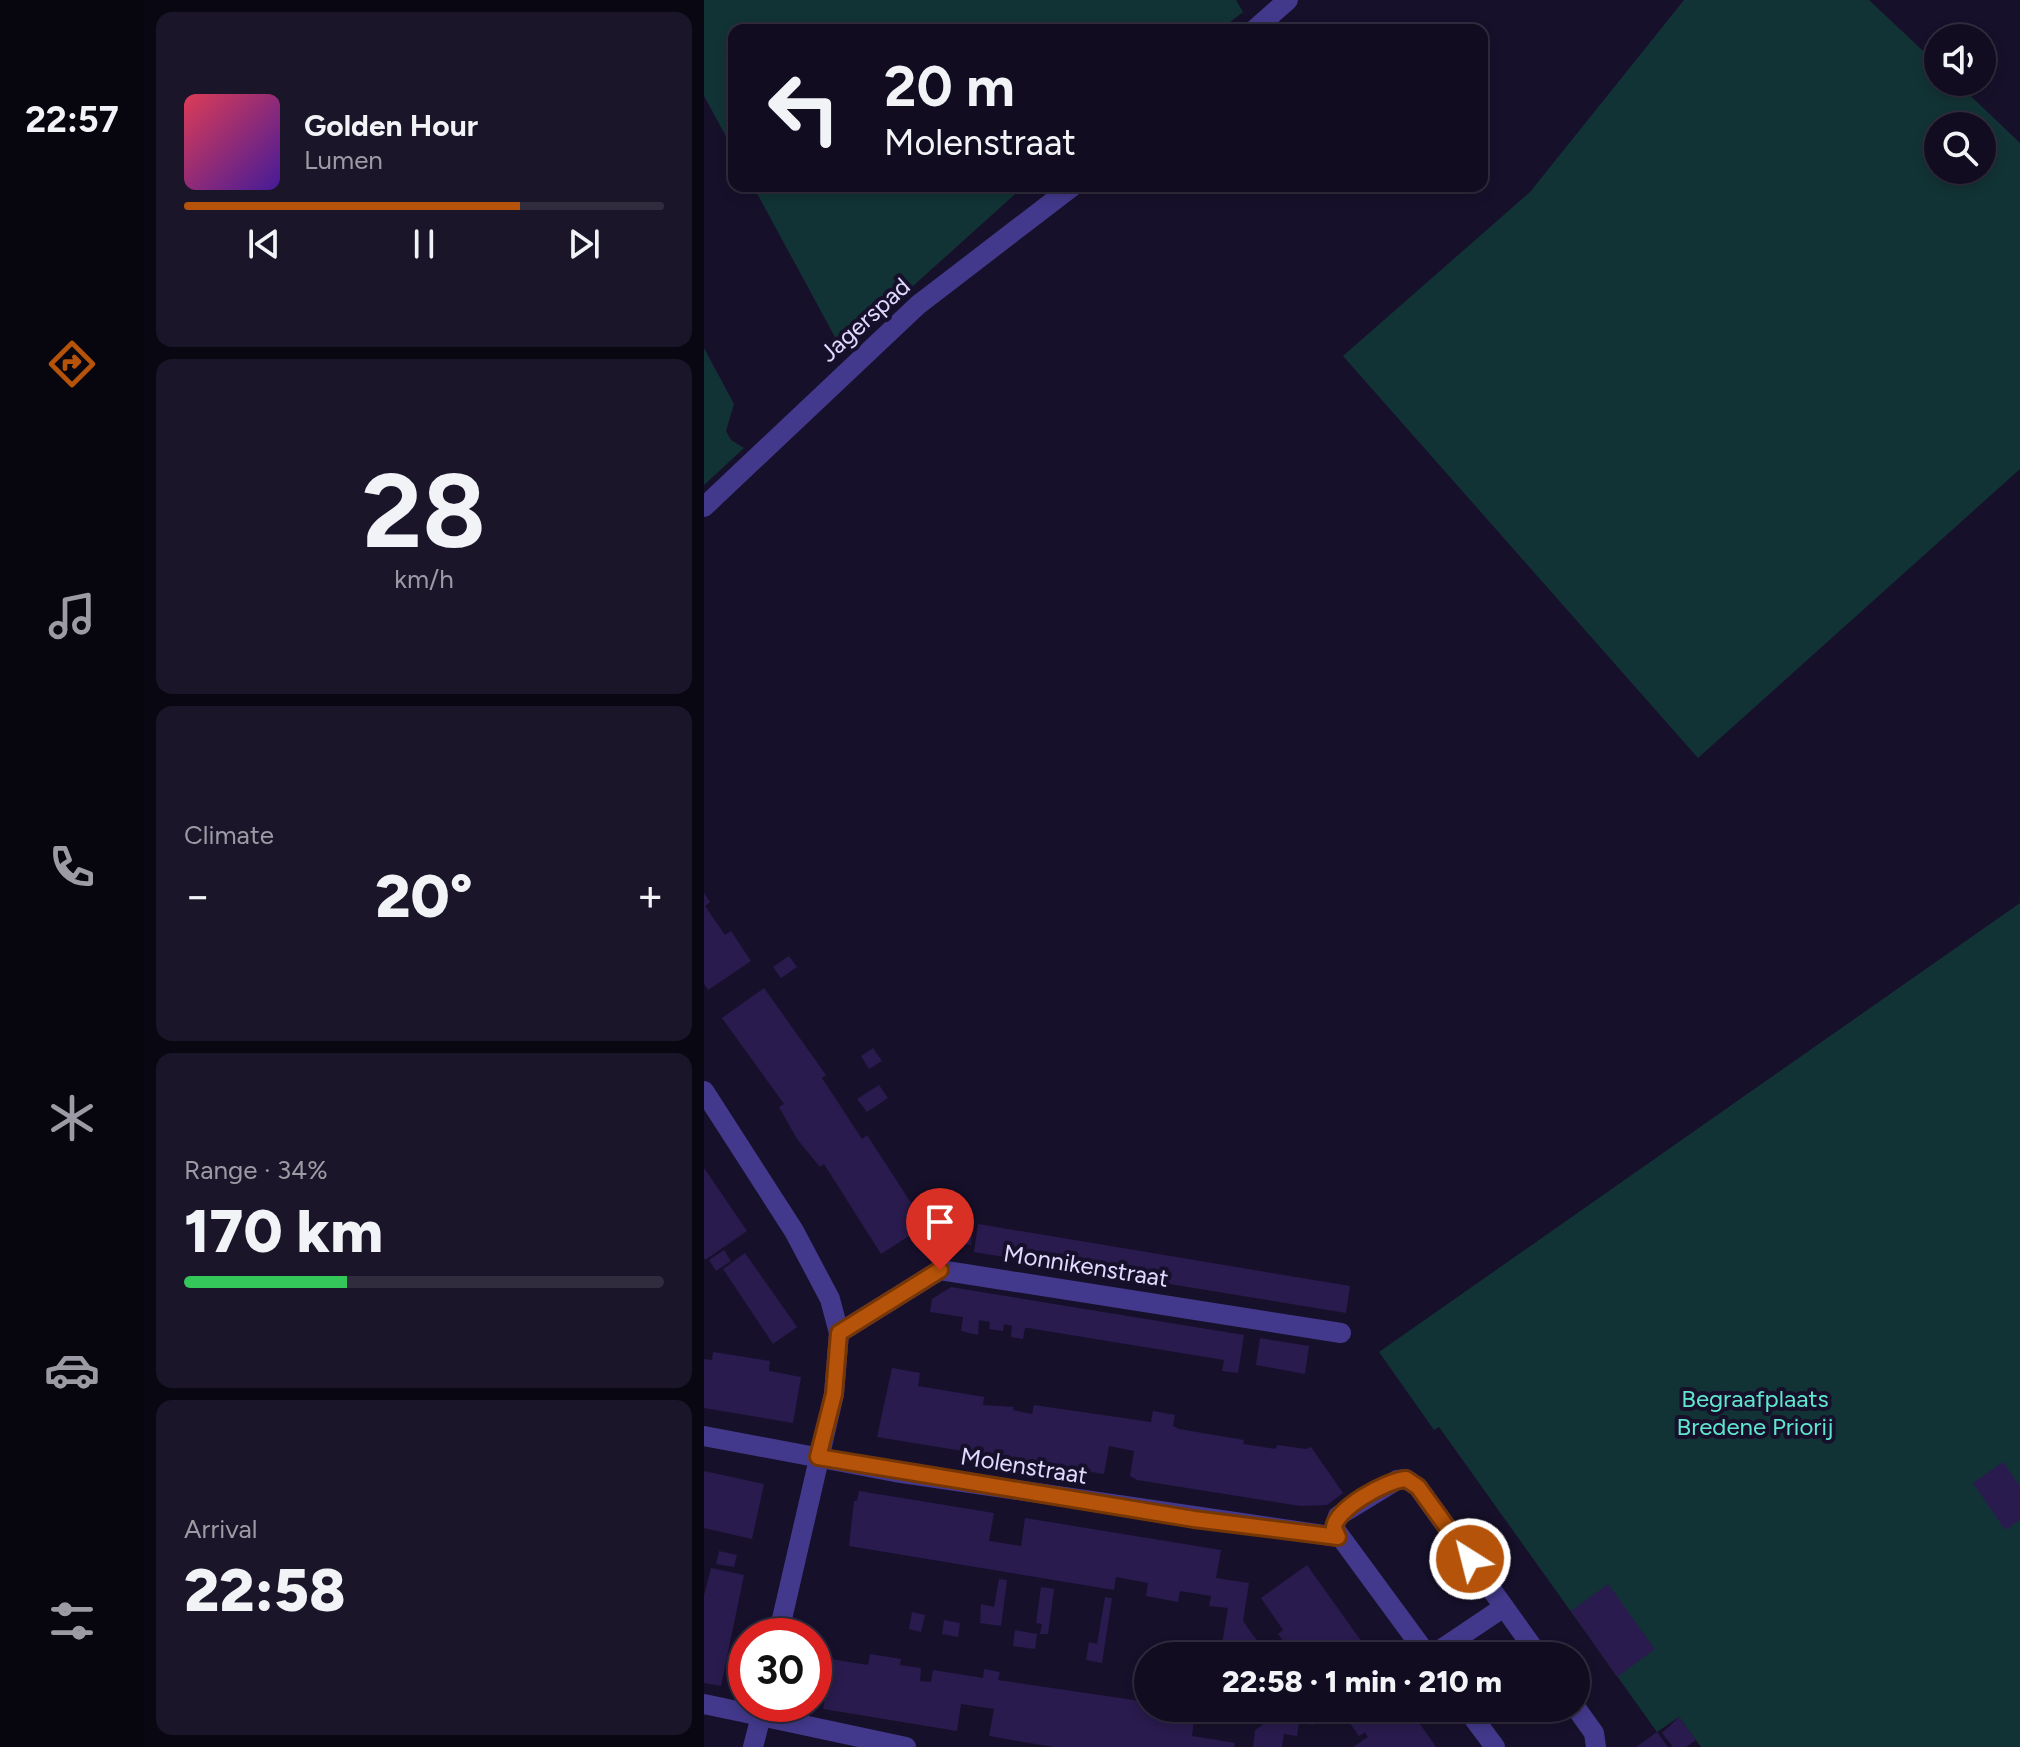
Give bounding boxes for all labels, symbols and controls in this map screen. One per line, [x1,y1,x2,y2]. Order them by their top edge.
map controls [1924,24,1996,184]
button: sound [1924,24,1996,96]
text: 20 m [884,53,1015,120]
icon: left [752,56,856,160]
text: 22:57 [25,98,119,141]
text: Golden Hour [304,107,478,144]
button: search [1924,112,1996,184]
text: Molenstraat [884,121,1076,164]
text: Lumen [304,144,383,176]
icon: previous [242,222,286,266]
icon: pause [402,222,446,266]
icon: next [562,222,606,266]
street label: Jagerspad [814,272,916,368]
icon: directions [44,336,100,392]
text: 28 [362,448,486,573]
text: km/h [394,563,454,595]
icon: music [44,588,100,644]
text: Climate [184,819,274,851]
icon: phone [44,839,100,895]
text: 20° [375,860,473,932]
text: − [184,869,211,922]
text: + [637,869,664,922]
icon: climate [44,1090,100,1146]
text: Range · 34% [184,1154,328,1186]
pin [906,1188,974,1270]
text: 170 km [184,1195,383,1267]
icon: arrive [918,1200,962,1244]
street label: Monnikenstraat [1002,1238,1171,1293]
icon: car [44,1342,100,1398]
park label: Begraafplaats Bredene Priorij [1676,1384,1834,1441]
street label: Molenstraat [959,1441,1090,1490]
text: Arrival [184,1513,257,1545]
position arrow [1428,1517,1512,1601]
text: 22:58 [184,1554,346,1626]
icon: filters [44,1593,100,1649]
speed limit sign: 30 [728,1618,832,1722]
text: 22:58 · 1 min · 210 m [1222,1663,1502,1700]

